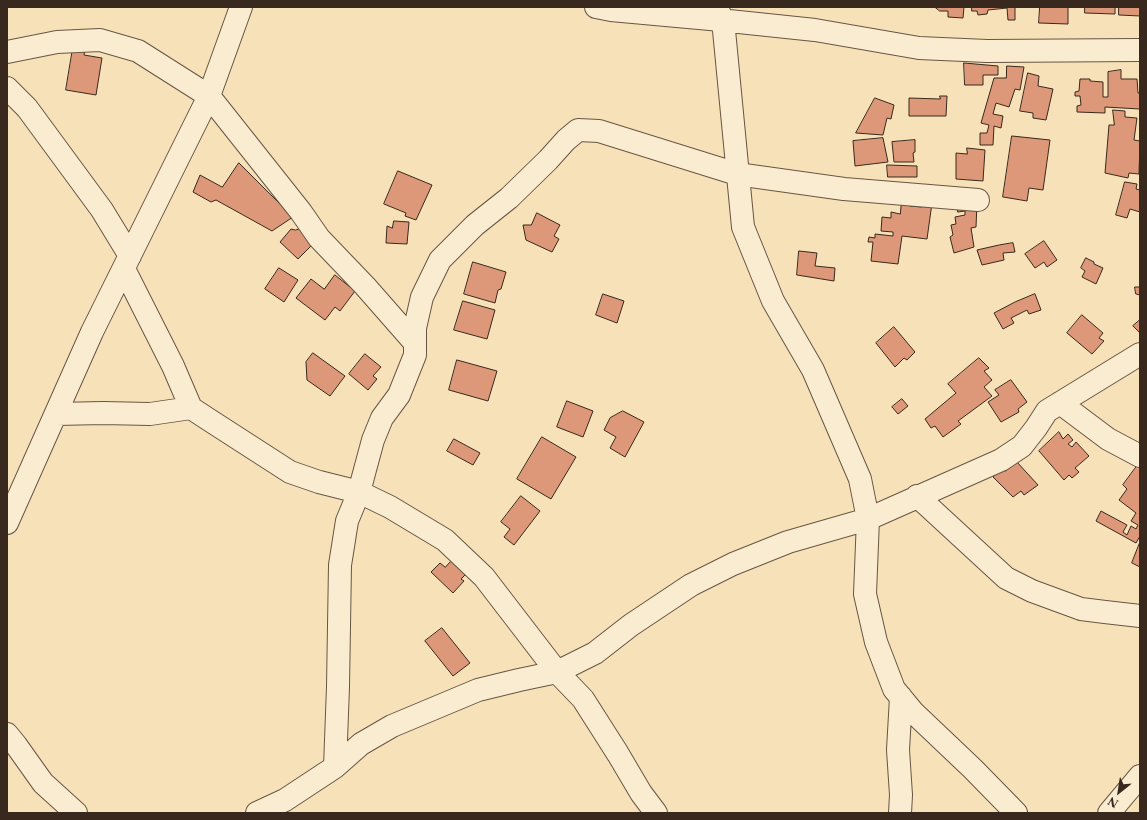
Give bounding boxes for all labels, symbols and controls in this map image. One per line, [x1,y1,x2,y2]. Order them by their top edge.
north arrow [1099,772,1139,812]
text: N [1105,794,1121,811]

